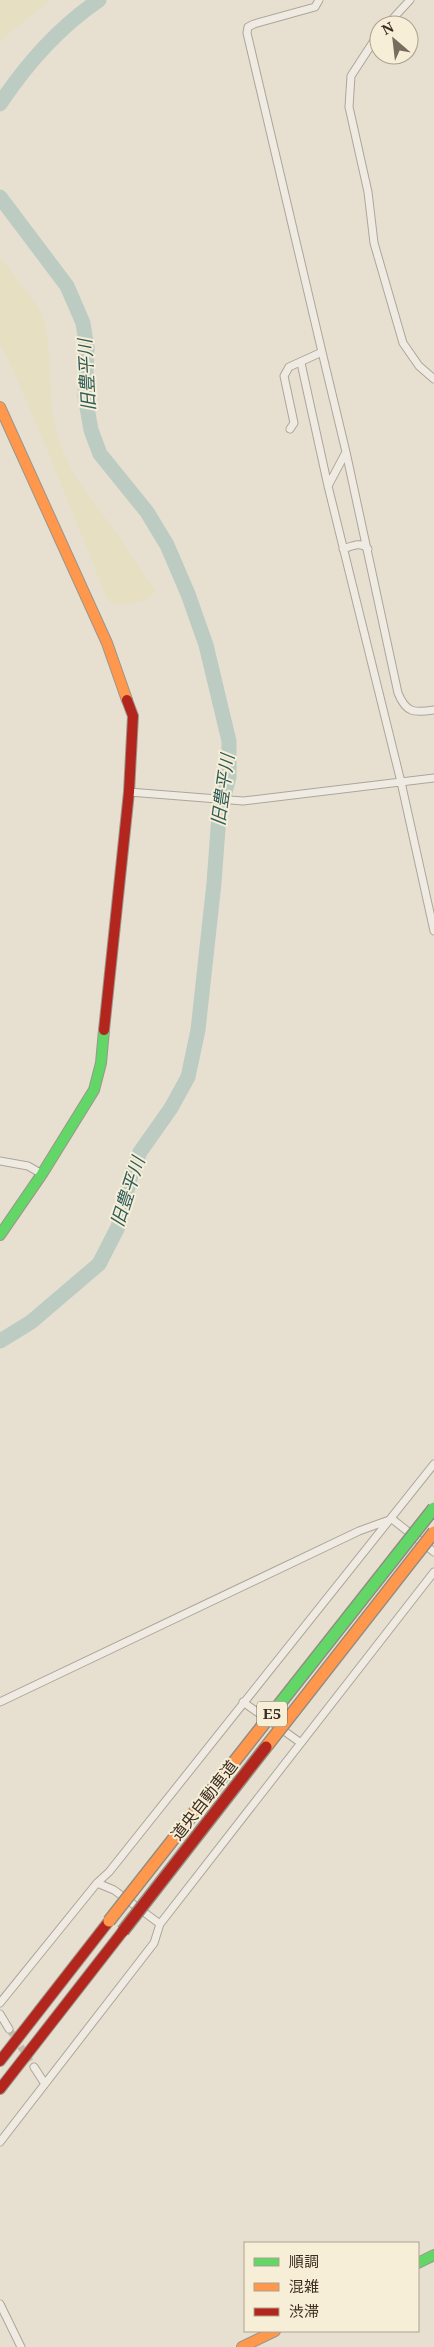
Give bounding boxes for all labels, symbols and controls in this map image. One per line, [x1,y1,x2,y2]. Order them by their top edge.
north arrow [369,15,419,65]
text: N [378,17,397,39]
water label: 旧豊平川 [72,336,100,412]
water label: 旧豊平川 [205,751,239,827]
water label: 旧豊平川 [105,1152,150,1230]
road number: E5 [257,1702,287,1726]
street label: 道央自動車道 [166,1755,242,1845]
legend [244,2242,419,2332]
text: 順調 [289,2251,319,2271]
text: 混雑 [289,2276,319,2296]
text: 渋滞 [289,2301,319,2321]

